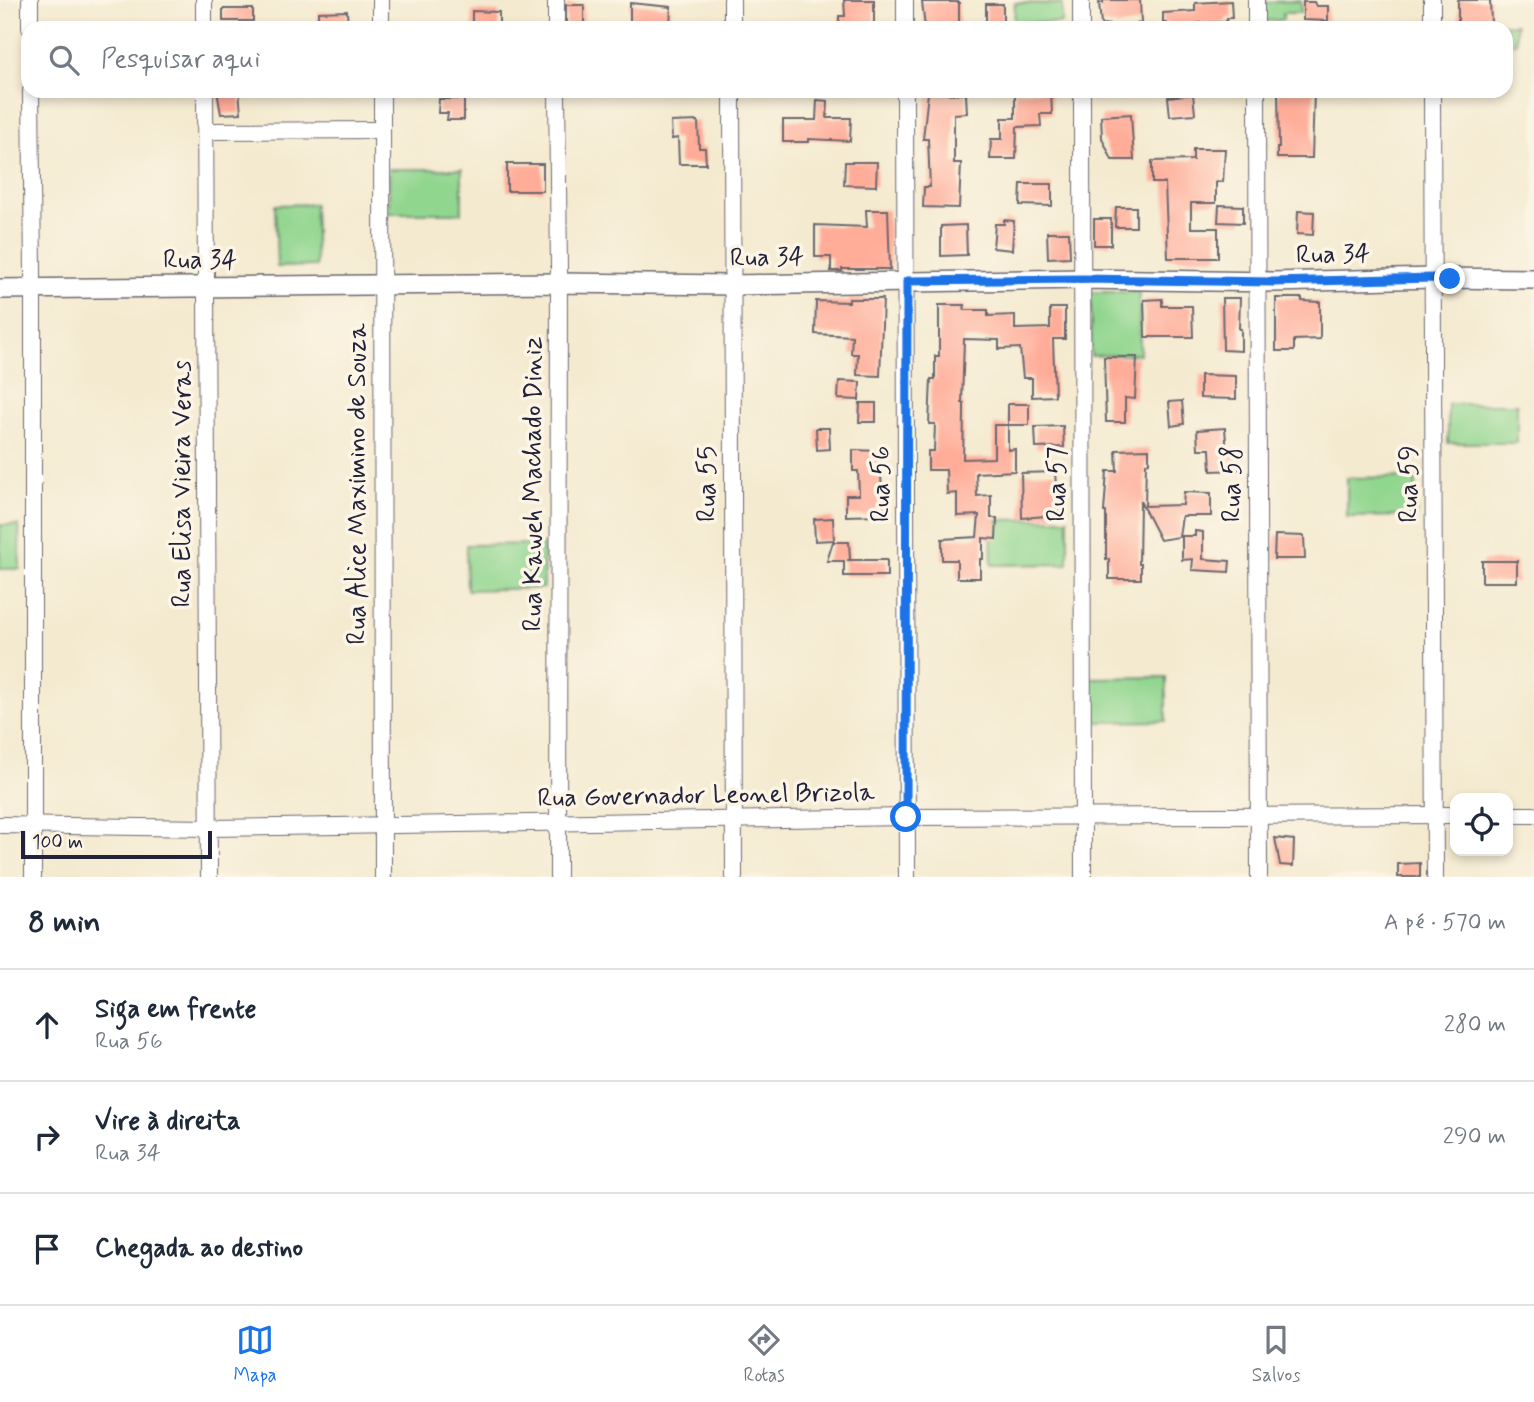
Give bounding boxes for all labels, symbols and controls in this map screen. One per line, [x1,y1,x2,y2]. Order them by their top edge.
search box [21,21,1513,98]
icon: search [45,41,83,79]
text: Pesquisar aqui [101,43,260,77]
street label: Rua 34 [1296,237,1370,273]
street label: Rua 34 [730,240,804,276]
street label: Rua 34 [163,244,237,278]
route end [1434,263,1465,294]
street label: Rua Alice Maximino de Souza [341,323,375,645]
street label: Rua Kaweh Machado Diniz [517,336,551,631]
street label: Rua Elisa Vieira Veras [166,360,200,608]
street label: Rua 59 [1393,445,1427,523]
street label: Rua 55 [691,446,725,522]
street label: Rua 56 [865,446,899,522]
street label: Rua 57 [1041,446,1075,522]
street label: Rua 58 [1216,446,1250,522]
street label: Rua Governador Leonel Brizola [537,776,875,816]
map controls [1450,793,1513,856]
button: locate [1450,793,1513,856]
route start [890,801,921,832]
scale bar [21,828,212,860]
text: 100 m [32,830,83,855]
text: 8 min [28,903,101,942]
text: A pé · 570 m [1384,908,1506,938]
text: Siga em frente [95,993,256,1027]
icon: ahead [28,1006,66,1044]
text: 280 m [1444,1010,1506,1040]
text: Rua 56 [95,1027,163,1057]
text: Vire à direita [95,1105,241,1139]
icon: right [28,1118,66,1156]
text: 290 m [1443,1122,1506,1152]
text: Rua 34 [95,1139,161,1169]
icon: arrive [28,1230,66,1268]
text: Chegada ao destino [95,1232,303,1266]
tab: Mapa [233,1321,277,1388]
tab: Rotas [743,1321,785,1388]
tab: Salvos [1252,1321,1301,1388]

